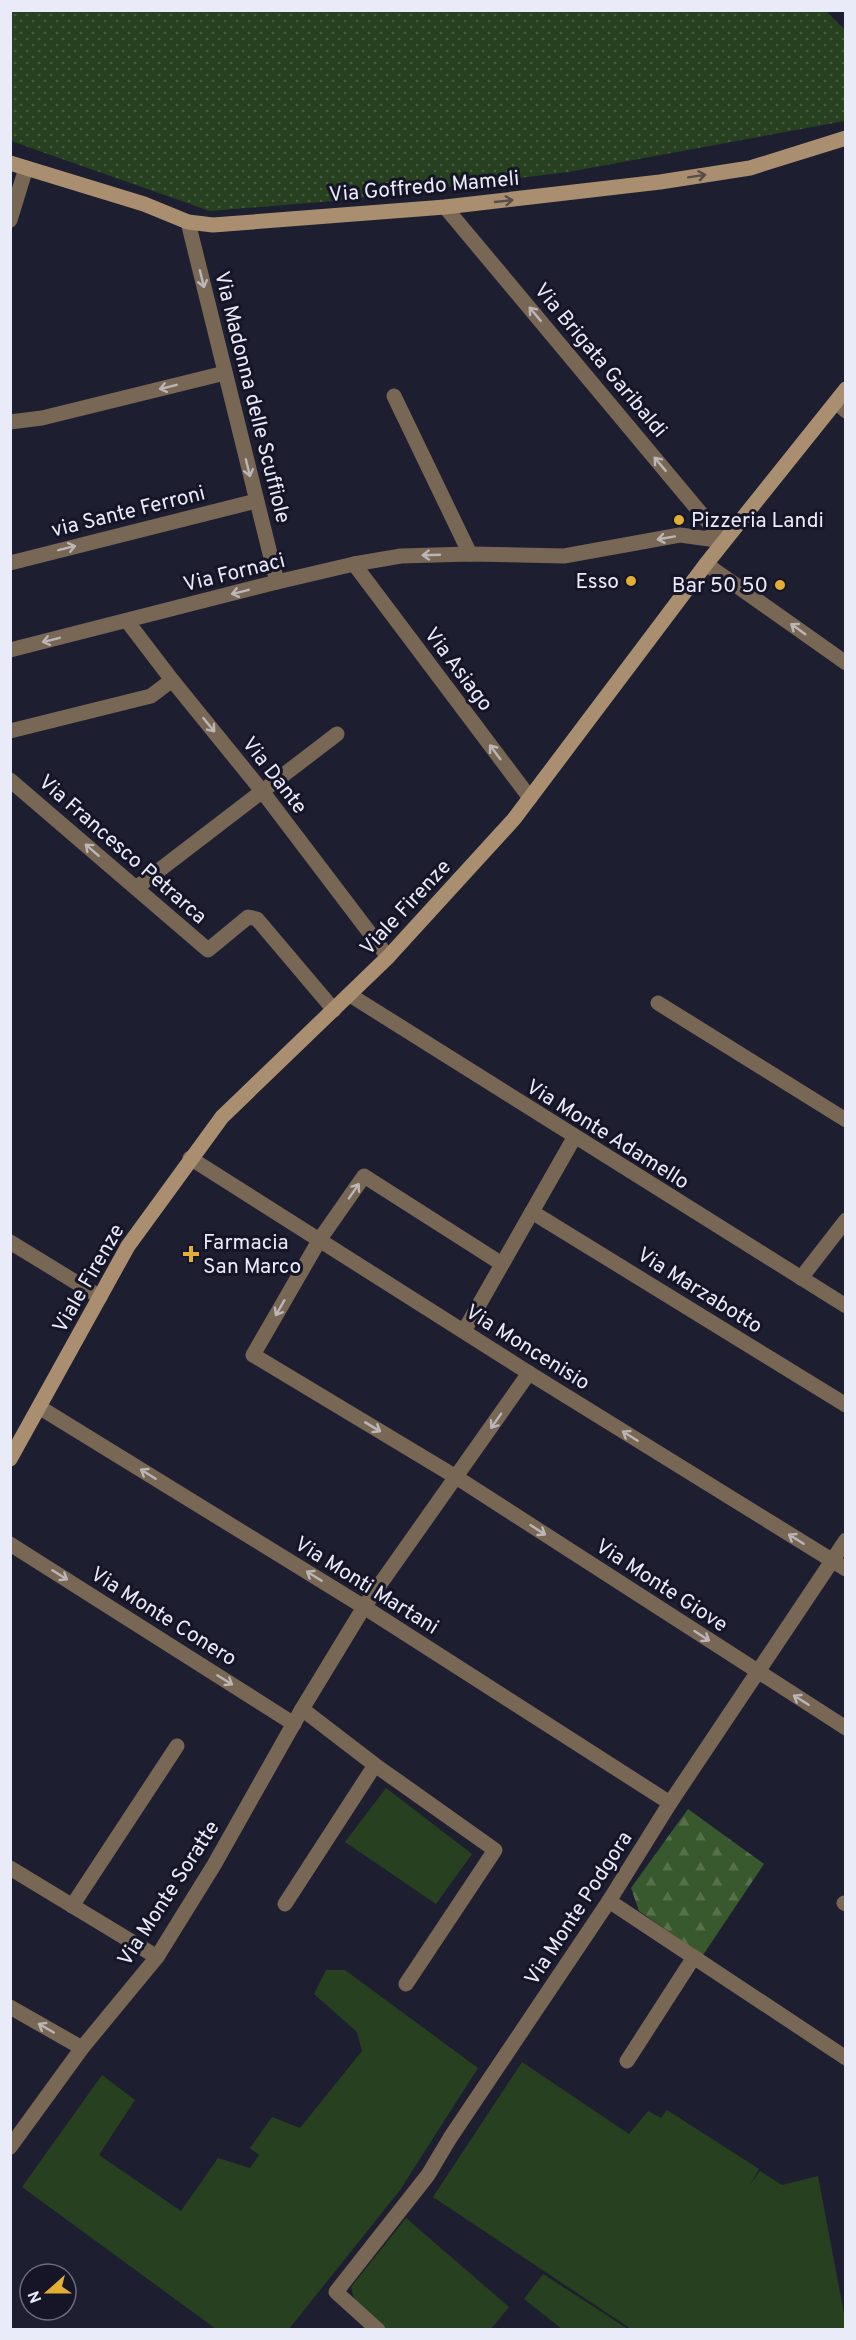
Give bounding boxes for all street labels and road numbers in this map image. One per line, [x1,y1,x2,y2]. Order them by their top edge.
street label: Via Goffredo Mameli [328,166,520,209]
street label: Via Madonna delle Scuffiole [207,269,296,526]
street label: Via Brigata Garibaldi [527,278,672,444]
street label: via Sante Ferroni [49,480,208,545]
street label: Via Fornaci [181,548,288,599]
street label: Via Asiago [417,623,498,717]
street label: Via Dante [235,732,312,820]
street label: Via Francesco Petrarca [32,770,212,931]
street label: Viale Firenze [355,854,457,962]
street label: Via Monte Adamello [521,1074,694,1196]
street label: Viale Firenze [47,1219,131,1338]
street label: Via Marzabotto [631,1242,767,1341]
street label: Via Moncenisio [460,1299,595,1397]
street label: Via Monti Martani [289,1531,443,1641]
street label: Via Monte Giove [590,1533,732,1639]
street label: Via Monte Conero [85,1561,241,1673]
street label: Via Monte Soratte [112,1816,226,1972]
street label: Via Monte Podgora [519,1827,639,1991]

